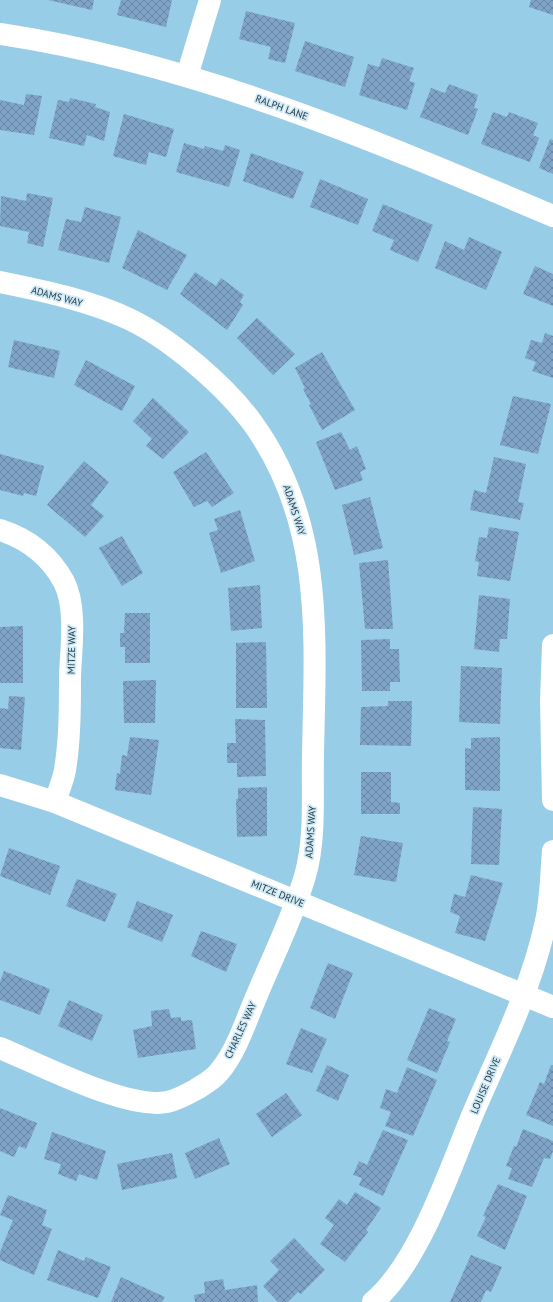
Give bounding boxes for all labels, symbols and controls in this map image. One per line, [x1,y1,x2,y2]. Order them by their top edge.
street label: RALPH LANE [254,92,310,123]
street label: ADAMS WAY [30,283,84,310]
street label: ADAMS WAY [280,483,309,537]
street label: MITZE WAY [65,625,78,674]
street label: ADAMS WAY [302,805,319,859]
street label: MITZE DRIVE [249,877,306,910]
street label: CHARLES WAY [222,999,259,1061]
street label: LOUISE DRIVE [468,1055,503,1116]

